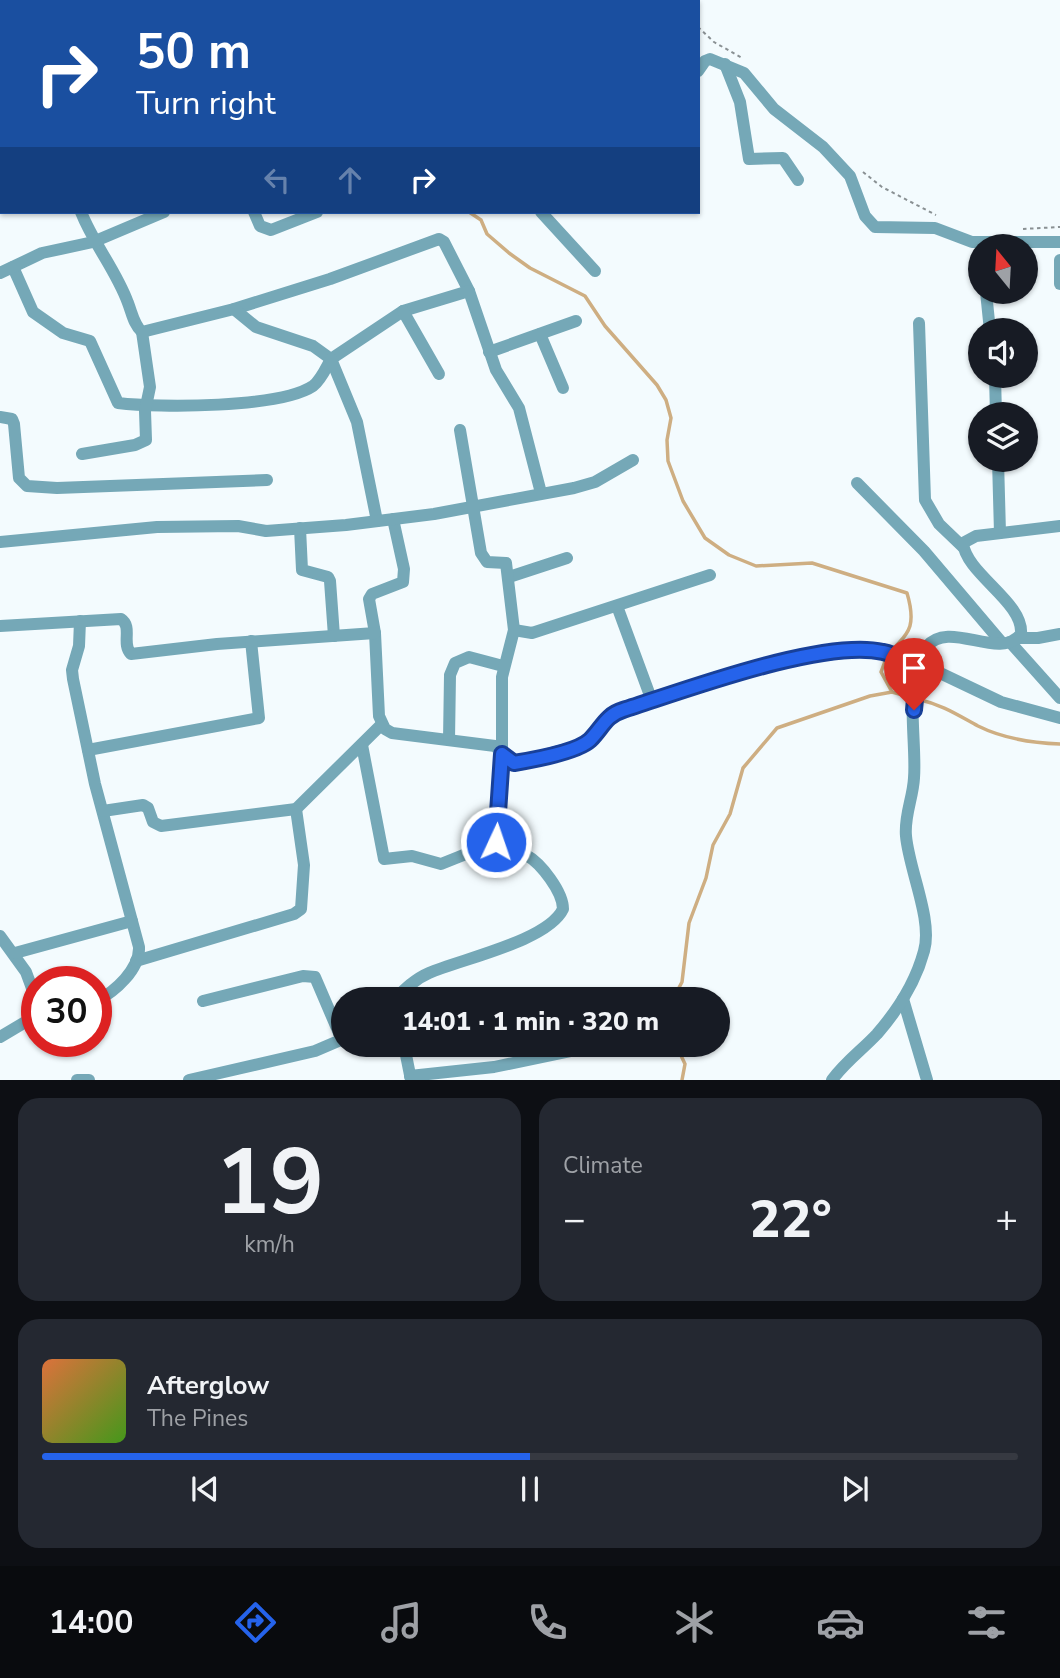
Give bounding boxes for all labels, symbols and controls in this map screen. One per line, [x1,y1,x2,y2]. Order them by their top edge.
text: 50 m [136,18,251,85]
icon: right [21,28,112,119]
text: Turn right [136,82,276,125]
icon: left [258,161,296,199]
icon: ahead [331,161,369,199]
icon: right [404,161,442,199]
north arrow [968,234,1038,304]
map controls [968,234,1038,472]
button: sound [968,318,1038,388]
button: layers [968,402,1038,472]
pin [884,638,944,710]
icon: arrive [895,649,933,687]
position arrow [459,805,533,879]
speed limit sign: 30 [21,966,112,1057]
text: 14:01 · 1 min · 320 m [402,1004,659,1039]
text: 19 [215,1121,324,1245]
text: Climate [563,1150,643,1181]
text: 22° [749,1184,832,1255]
text: − [563,1194,586,1245]
text: + [995,1194,1018,1245]
text: km/h [244,1229,295,1260]
text: Afterglow [147,1368,270,1403]
text: The Pines [147,1403,248,1434]
icon: previous [186,1470,224,1508]
icon: pause [511,1470,549,1508]
icon: next [836,1470,874,1508]
icon: directions [231,1598,280,1647]
icon: music [377,1598,426,1647]
icon: phone [523,1598,572,1647]
icon: climate [670,1598,719,1647]
icon: car [816,1598,865,1647]
icon: filters [962,1598,1011,1647]
text: 14:00 [49,1601,133,1644]

